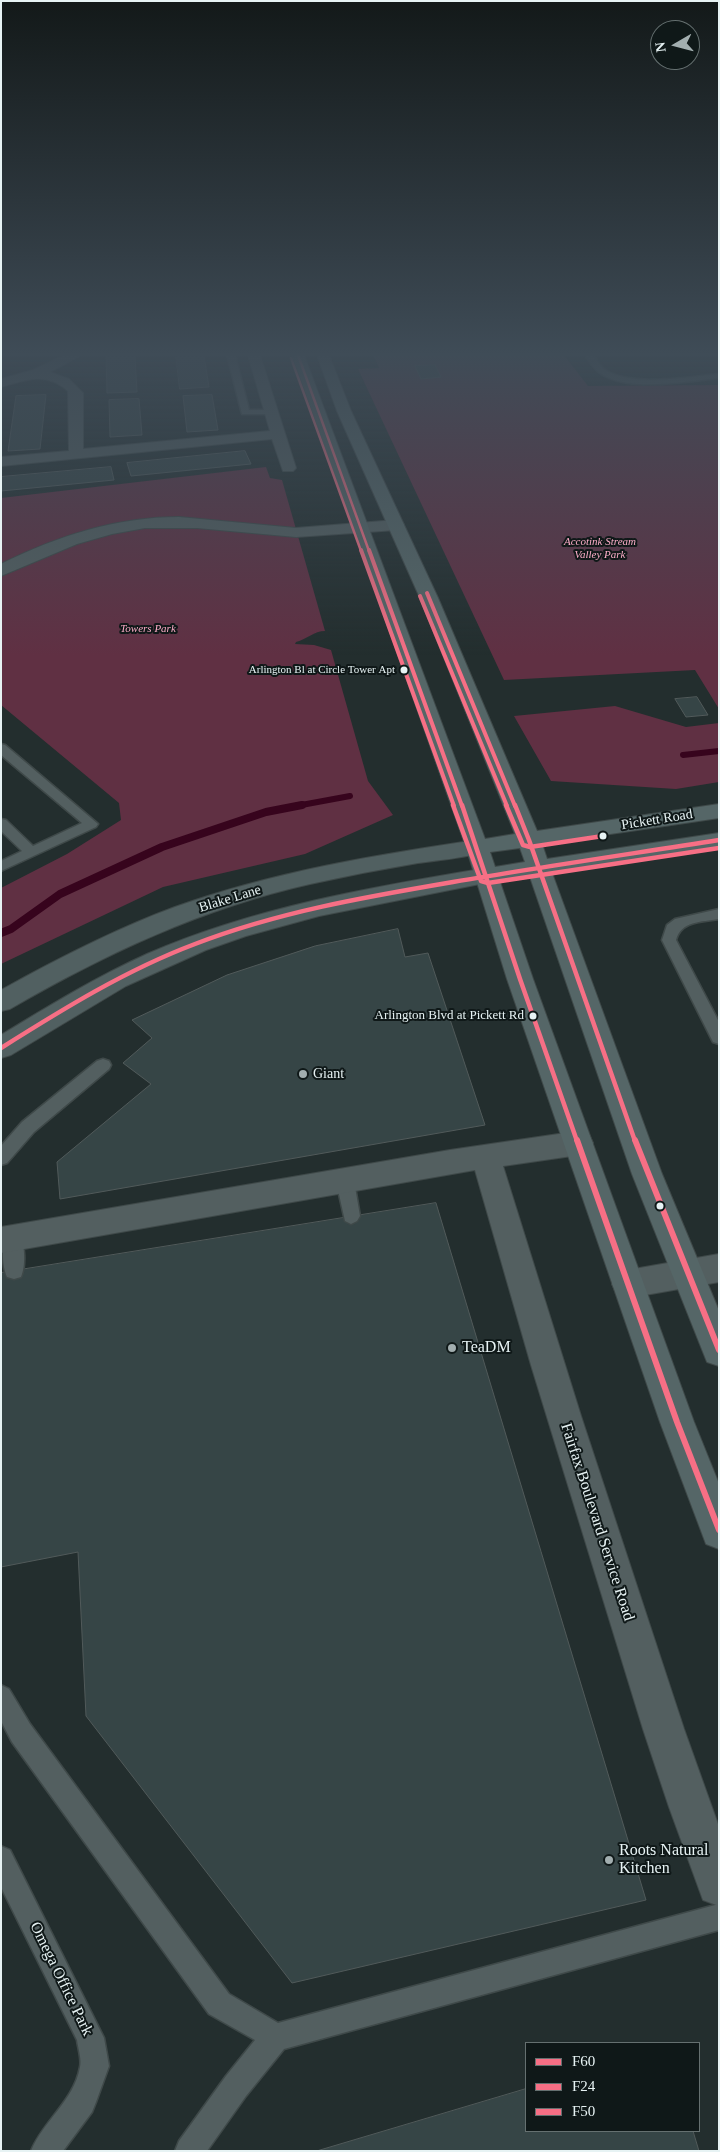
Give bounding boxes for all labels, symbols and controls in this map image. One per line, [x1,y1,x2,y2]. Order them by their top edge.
north arrow [650,20,700,70]
text: N [653,41,669,53]
park label: Accotink Stream Valley Park [564,535,636,561]
park label: Towers Park [120,622,176,636]
place label: Arlington Bl at Circle Tower Apt [249,663,395,677]
marker: Arlington Bl at Circle Tower Apt [399,665,409,675]
street label: Pickett Road [620,806,694,834]
unlabelled marker [598,831,608,841]
street label: Blake Lane [197,882,263,916]
place label: Arlington Blvd at Pickett Rd [375,1008,524,1024]
marker: Arlington Blvd at Pickett Rd [528,1011,538,1021]
place label: Giant [313,1066,344,1082]
marker: Giant [297,1068,309,1080]
unlabelled marker [655,1201,665,1211]
place label: TeaDM [462,1338,511,1358]
marker: TeaDM [446,1342,458,1354]
street label: Fairfax Boulevard Service Road [556,1421,638,1623]
place label: Roots Natural Kitchen [619,1841,708,1879]
marker: Roots Natural Kitchen [603,1854,615,1866]
street label: Omega Office Park [25,1919,97,2039]
legend [525,2042,700,2132]
text: F60 [572,2053,595,2069]
text: F24 [572,2078,595,2094]
text: F50 [572,2103,595,2119]

